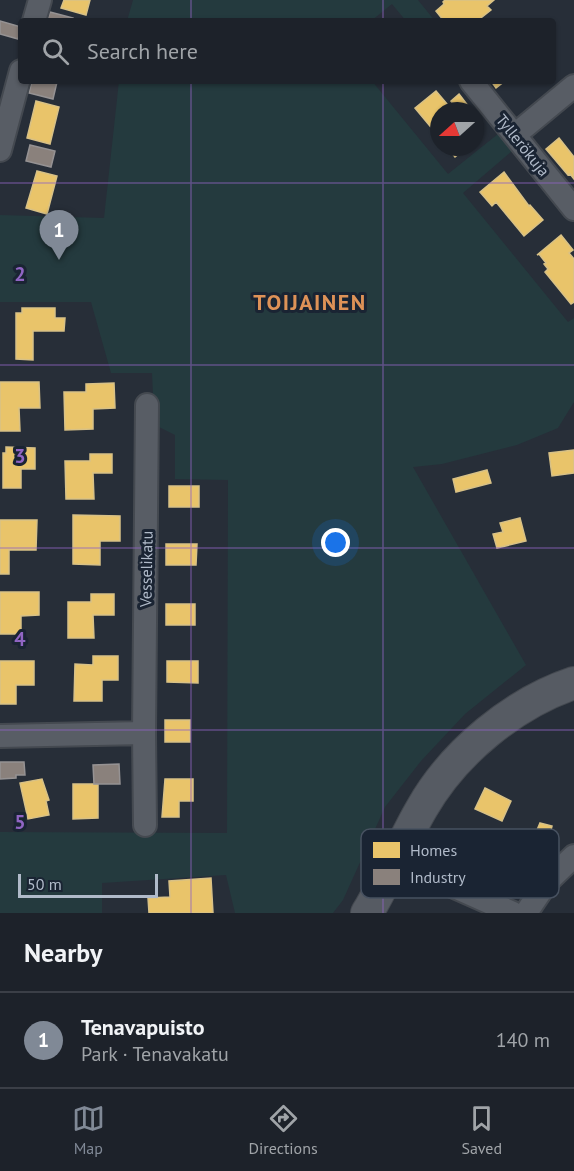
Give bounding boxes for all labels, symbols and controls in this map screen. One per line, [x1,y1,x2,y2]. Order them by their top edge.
search box [18,18,556,84]
icon: search [39,35,72,68]
text: Search here [87,37,198,65]
north arrow [430,102,484,156]
street label: Tyllerökuja [492,110,554,180]
pin: 1 [40,210,78,260]
text: 2 [14,261,26,287]
district label: TOIJAINEN [253,288,367,316]
text: 3 [14,443,26,469]
your location [321,528,350,557]
street label: Vesselikatu [135,531,157,608]
text: 4 [14,626,26,652]
text: 5 [14,809,26,835]
legend [361,829,559,898]
text: Homes [410,840,457,860]
text: Industry [410,867,466,887]
scale bar [18,871,158,898]
text: 50 m [27,874,62,894]
text: Nearby [24,936,102,969]
text: Tenavapuisto [81,1013,204,1041]
text: 1 [38,1027,49,1053]
text: 140 m [496,1027,550,1053]
text: Park · Tenavakatu [81,1041,229,1067]
tab: Map [72,1102,105,1158]
tab: Directions [249,1102,318,1158]
tab: Saved [461,1102,502,1158]

